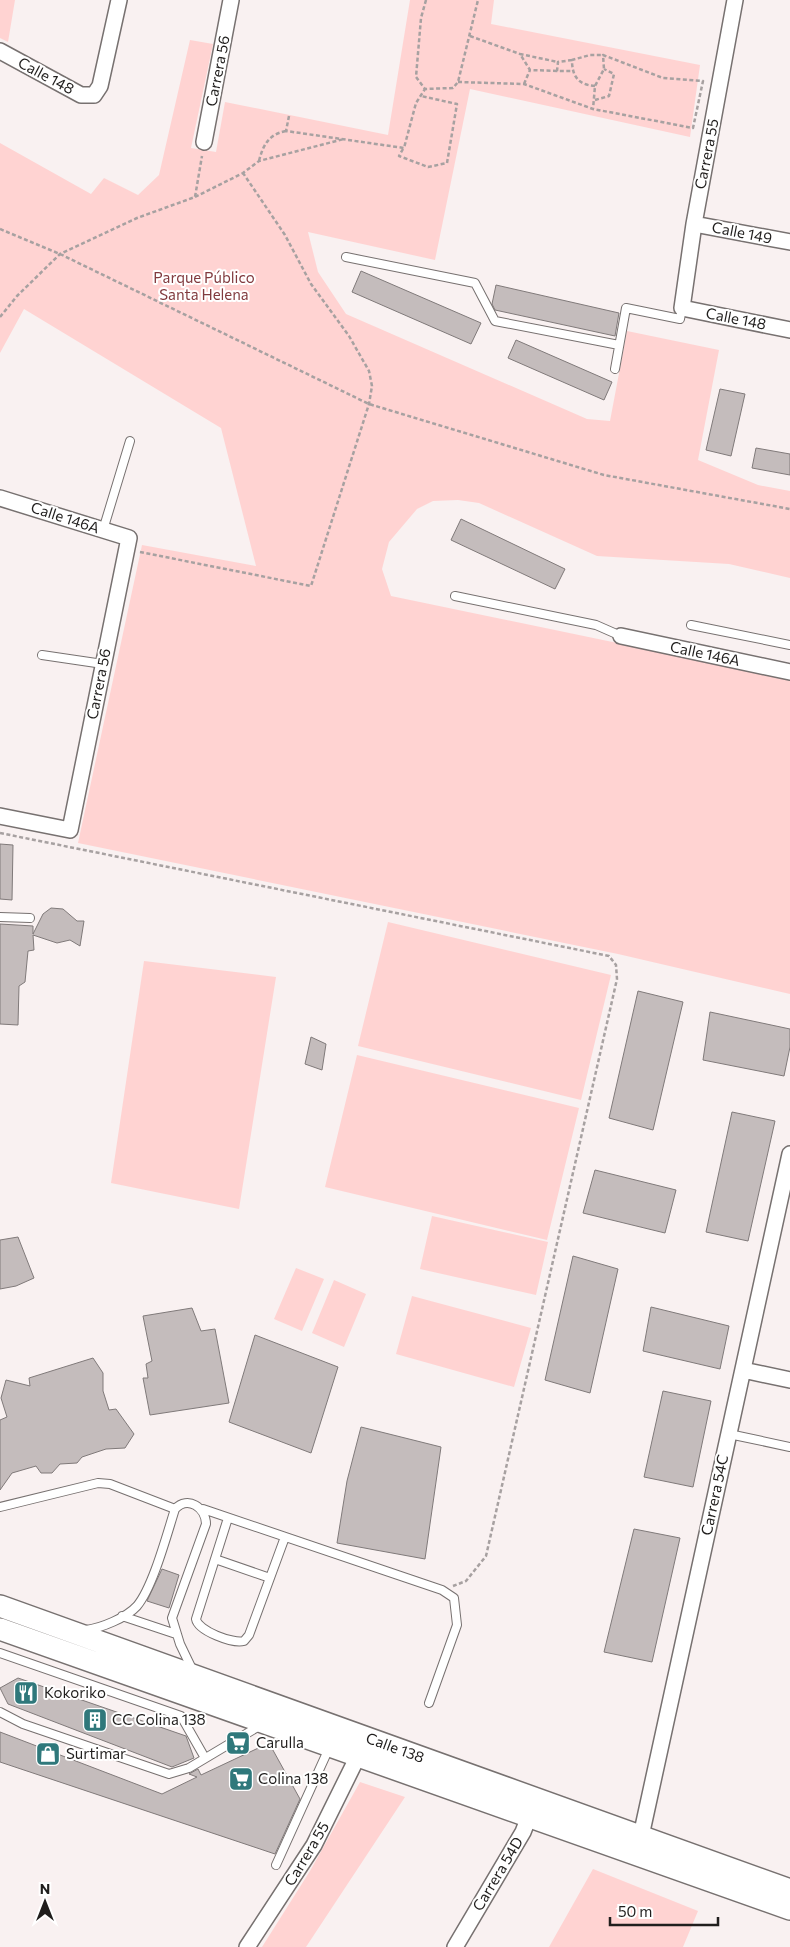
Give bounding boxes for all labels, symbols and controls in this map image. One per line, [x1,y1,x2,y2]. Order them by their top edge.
street label: Carrera 56 [201,34,233,108]
street label: Calle 148 [15,53,78,97]
street label: Carrera 55 [690,117,722,191]
street label: Calle 149 [711,217,774,247]
park label: Parque Público Santa Helena [153,268,255,303]
street label: Calle 148 [705,303,768,333]
street label: Calle 146A [29,498,102,537]
street label: Calle 146A [669,637,742,669]
street label: Carrera 56 [82,647,114,721]
street label: Carrera 54C [697,1453,731,1537]
restaurant icon: Kokoriko [13,1680,39,1706]
place label: Kokoriko [44,1683,106,1701]
building icon: CC Colina 138 [82,1707,108,1733]
place label: CC Colina 138 [112,1710,206,1728]
street label: Calle 138 [364,1728,427,1766]
supermarket icon: Carulla [225,1730,251,1756]
place label: Carulla [256,1733,304,1751]
shop icon: Surtimar [35,1741,61,1767]
place label: Surtimar [66,1744,126,1762]
supermarket icon: Colina 138 [228,1766,254,1792]
place label: Colina 138 [258,1769,328,1787]
street label: Carrera 55 [280,1818,332,1889]
street label: Carrera 54D [468,1833,526,1914]
north arrow [20,1877,70,1927]
text: N [40,1880,50,1897]
scale bar [610,1894,718,1926]
text: 50 m [618,1902,652,1920]

